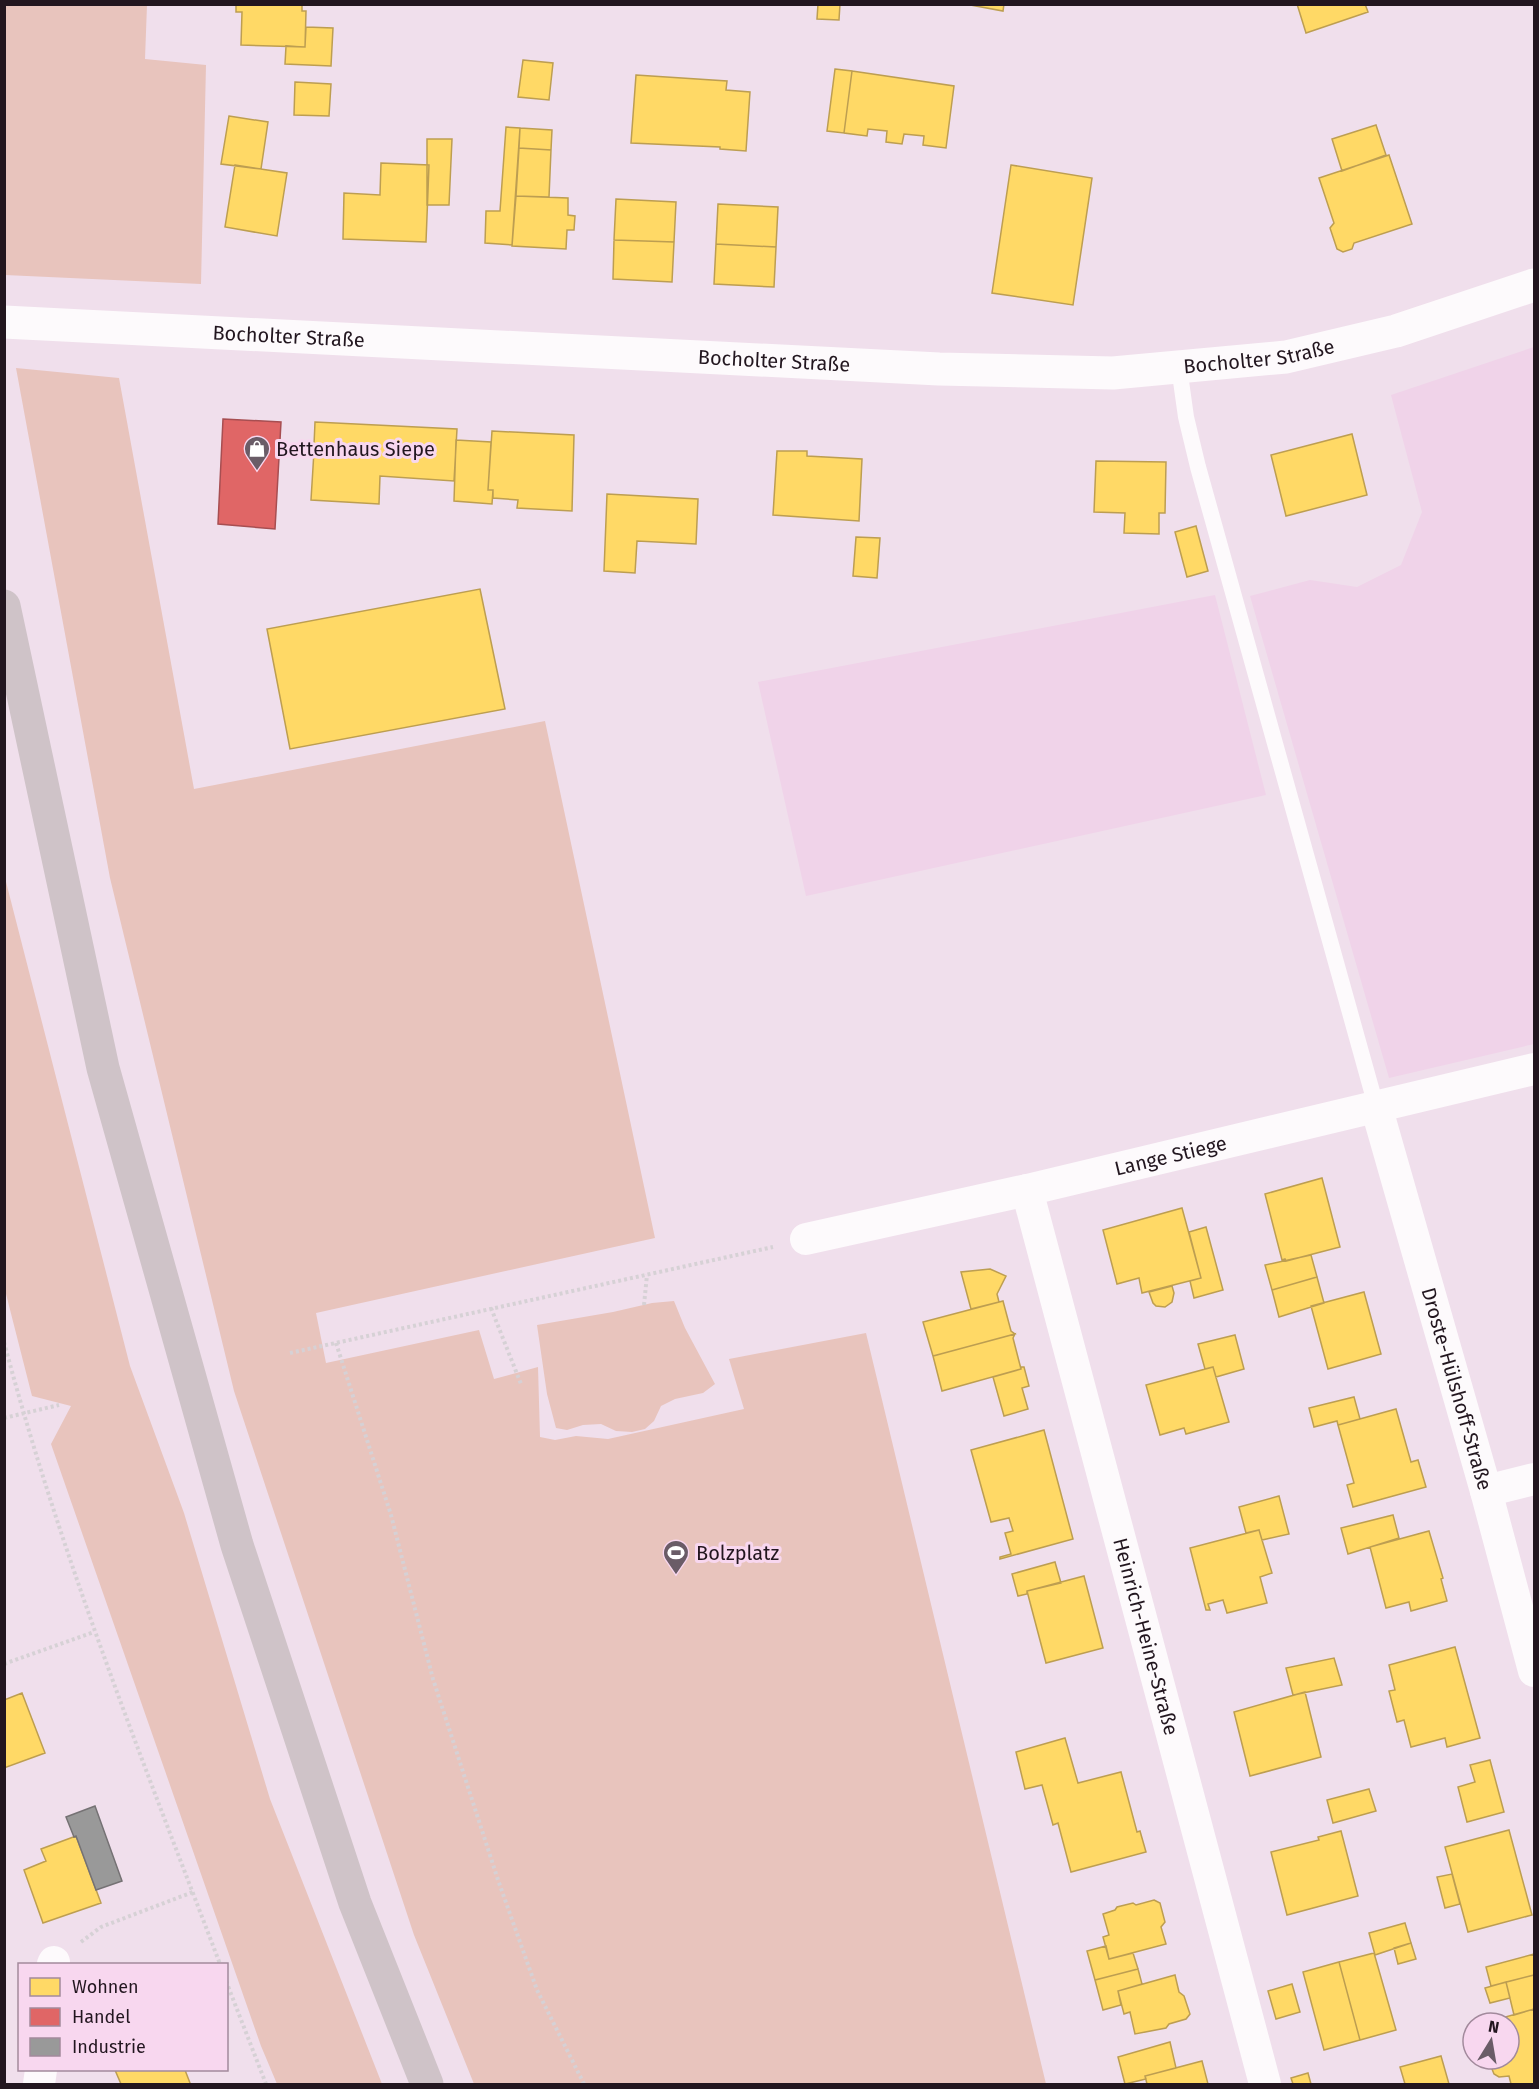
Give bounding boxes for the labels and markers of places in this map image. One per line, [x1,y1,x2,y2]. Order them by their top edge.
shop icon: Bettenhaus Siepe [242,434,272,472]
place label: Bettenhaus Siepe [276,437,435,461]
sports icon: Bolzplatz [661,1538,691,1576]
place label: Bolzplatz [696,1541,779,1565]

